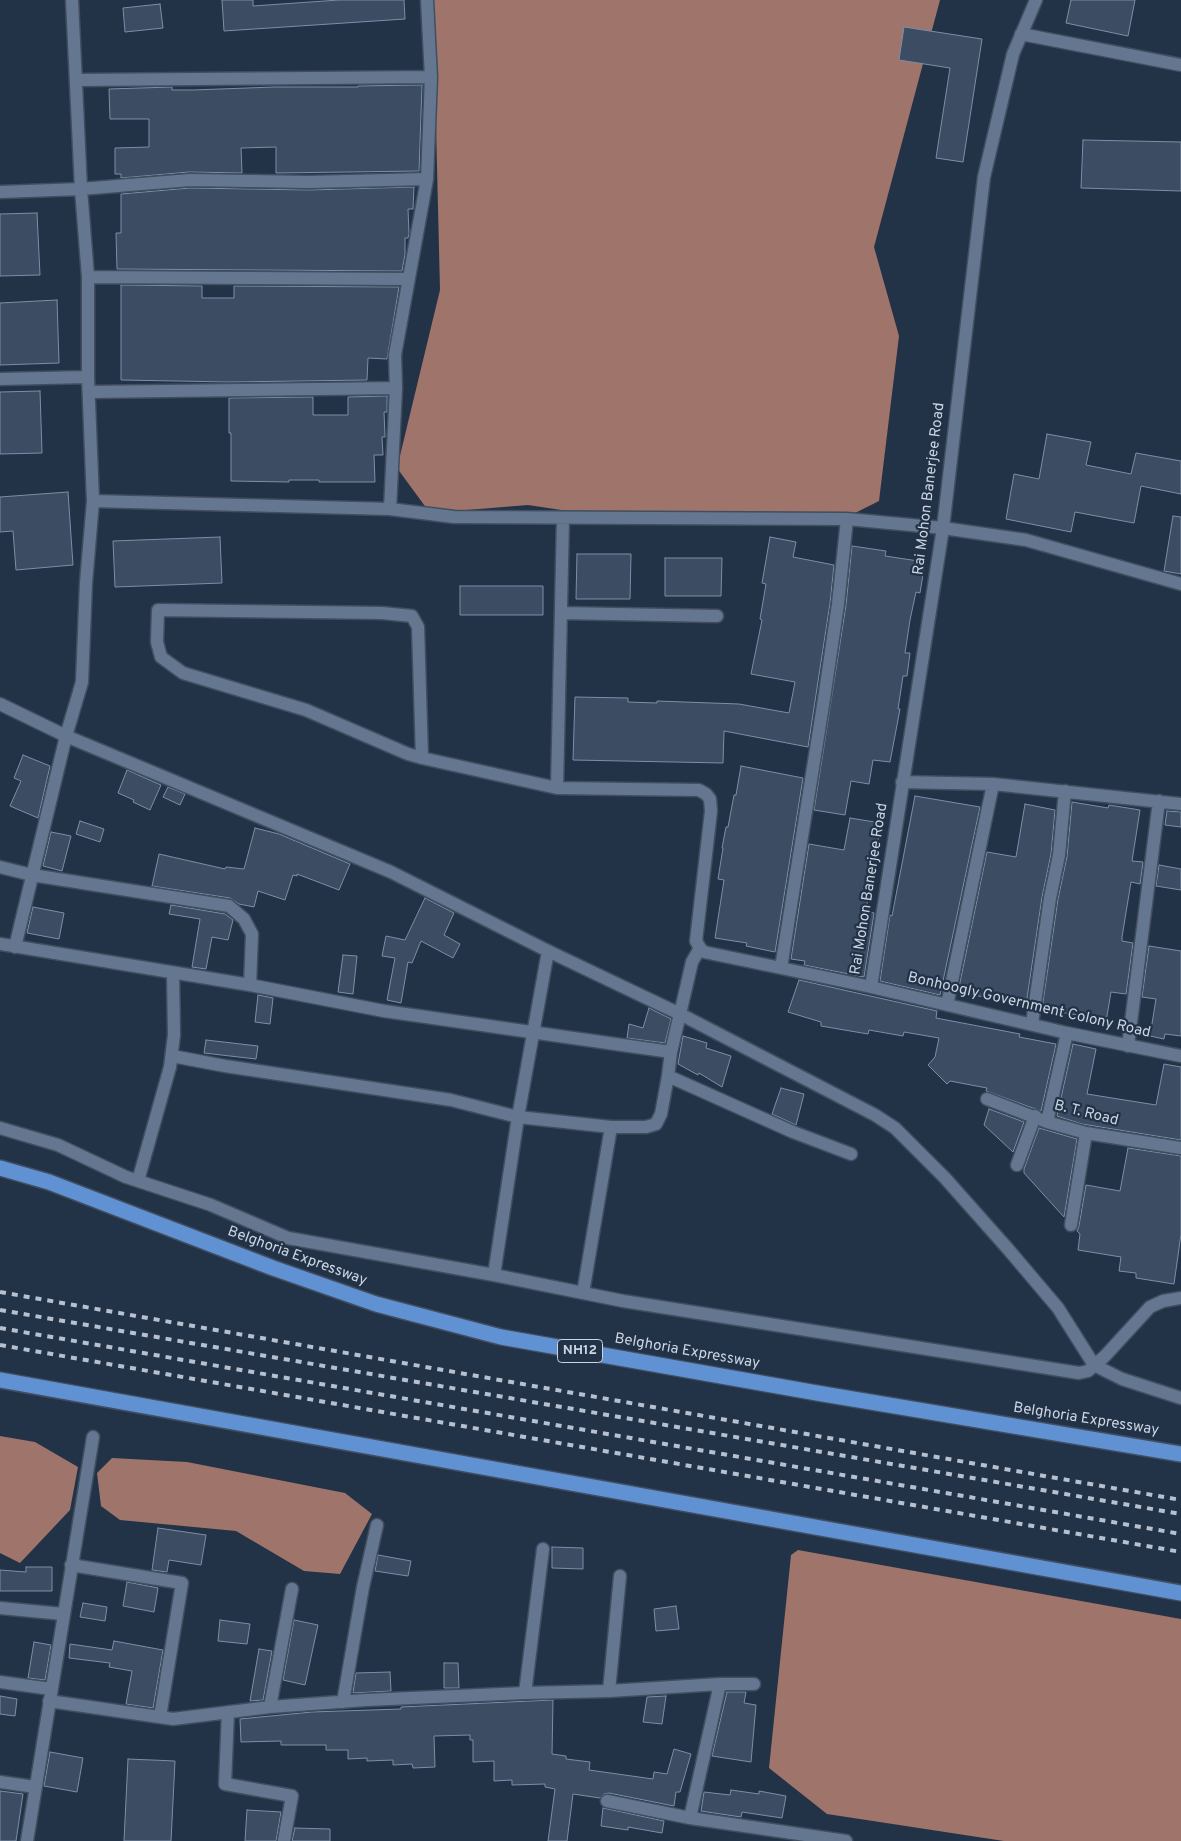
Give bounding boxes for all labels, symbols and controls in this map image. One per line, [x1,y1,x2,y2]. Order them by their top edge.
street label: Rai Mohon Banerjee Road [910,402,950,576]
street label: Rai Mohon Banerjee Road [848,802,892,976]
street label: Bonhoogly Government Colony Road [906,969,1152,1043]
street label: B. T. Road [1052,1097,1120,1131]
street label: Belghoria Expressway [225,1223,369,1291]
street label: Belghoria Expressway [613,1330,761,1374]
road number: NH12 [558,1340,602,1362]
street label: Belghoria Expressway [1012,1400,1160,1440]

